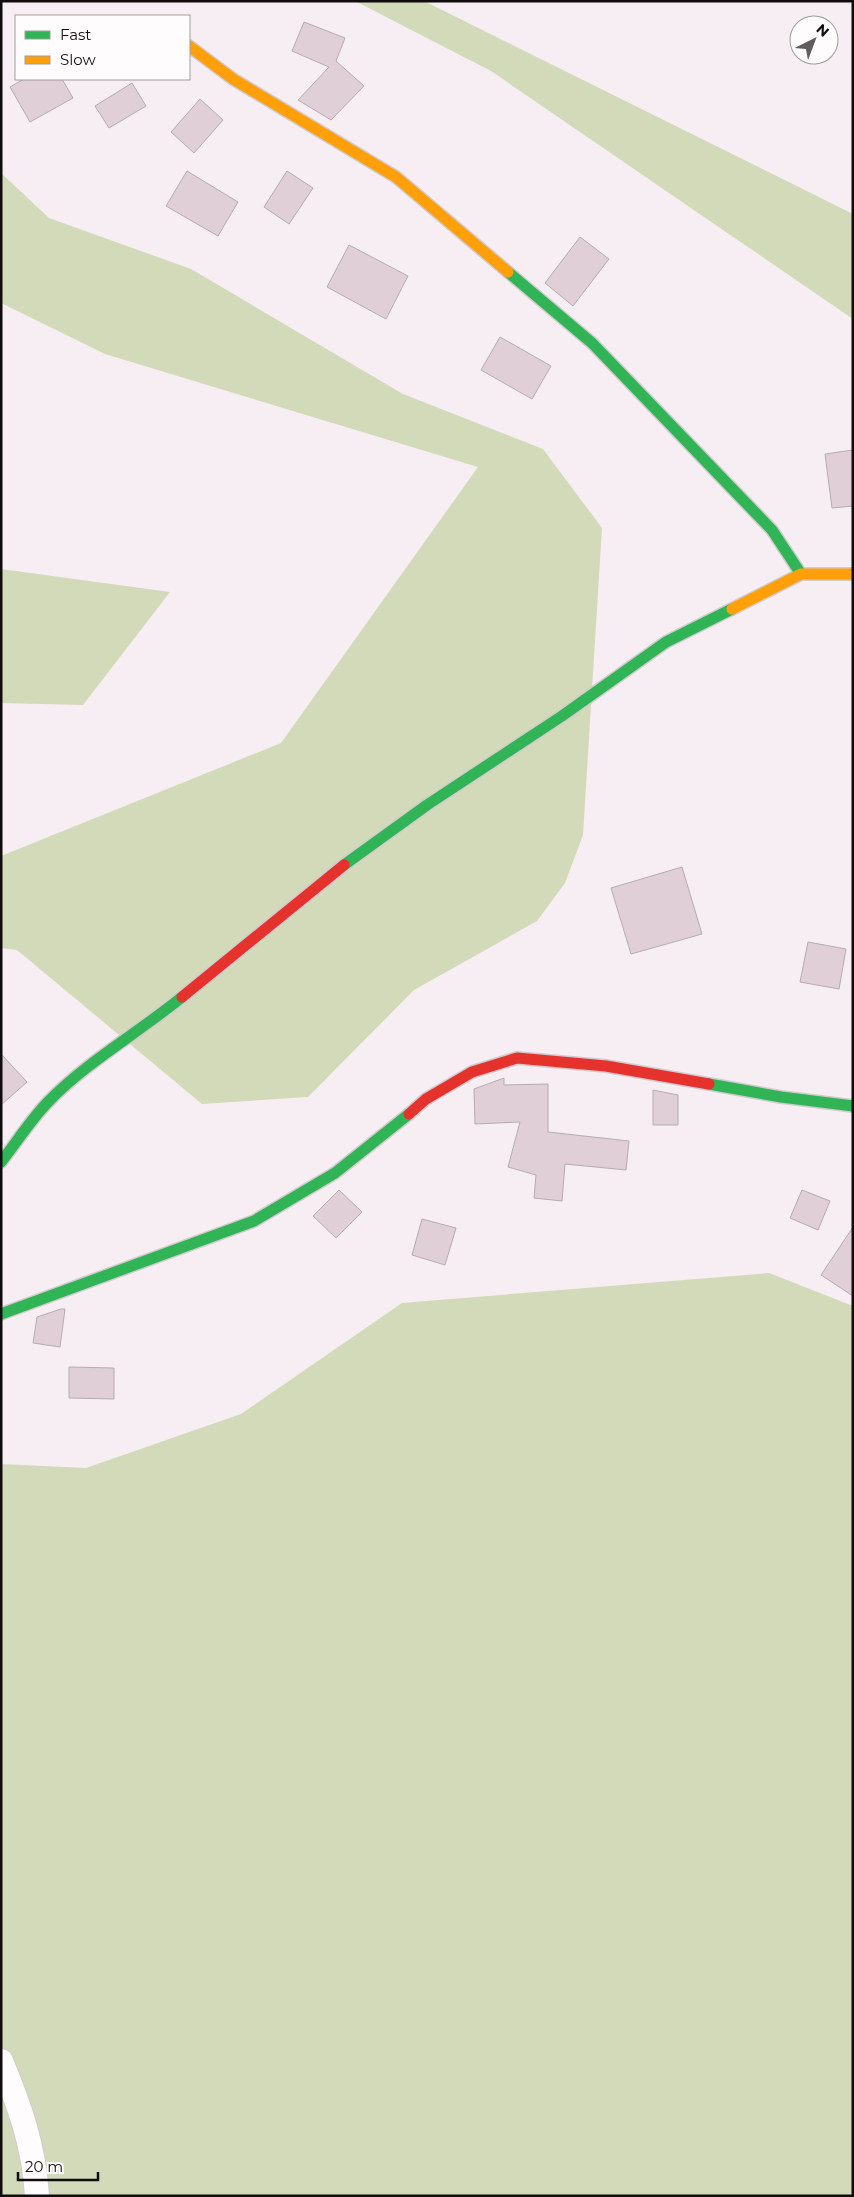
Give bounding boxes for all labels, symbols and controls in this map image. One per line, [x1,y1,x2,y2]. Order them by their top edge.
legend [15,15,190,80]
north arrow [789,15,839,65]
text: N [812,20,833,41]
text: Fast [60,25,91,44]
text: Slow [60,50,96,69]
scale bar [18,2150,98,2182]
text: 20 m [25,2157,63,2176]

